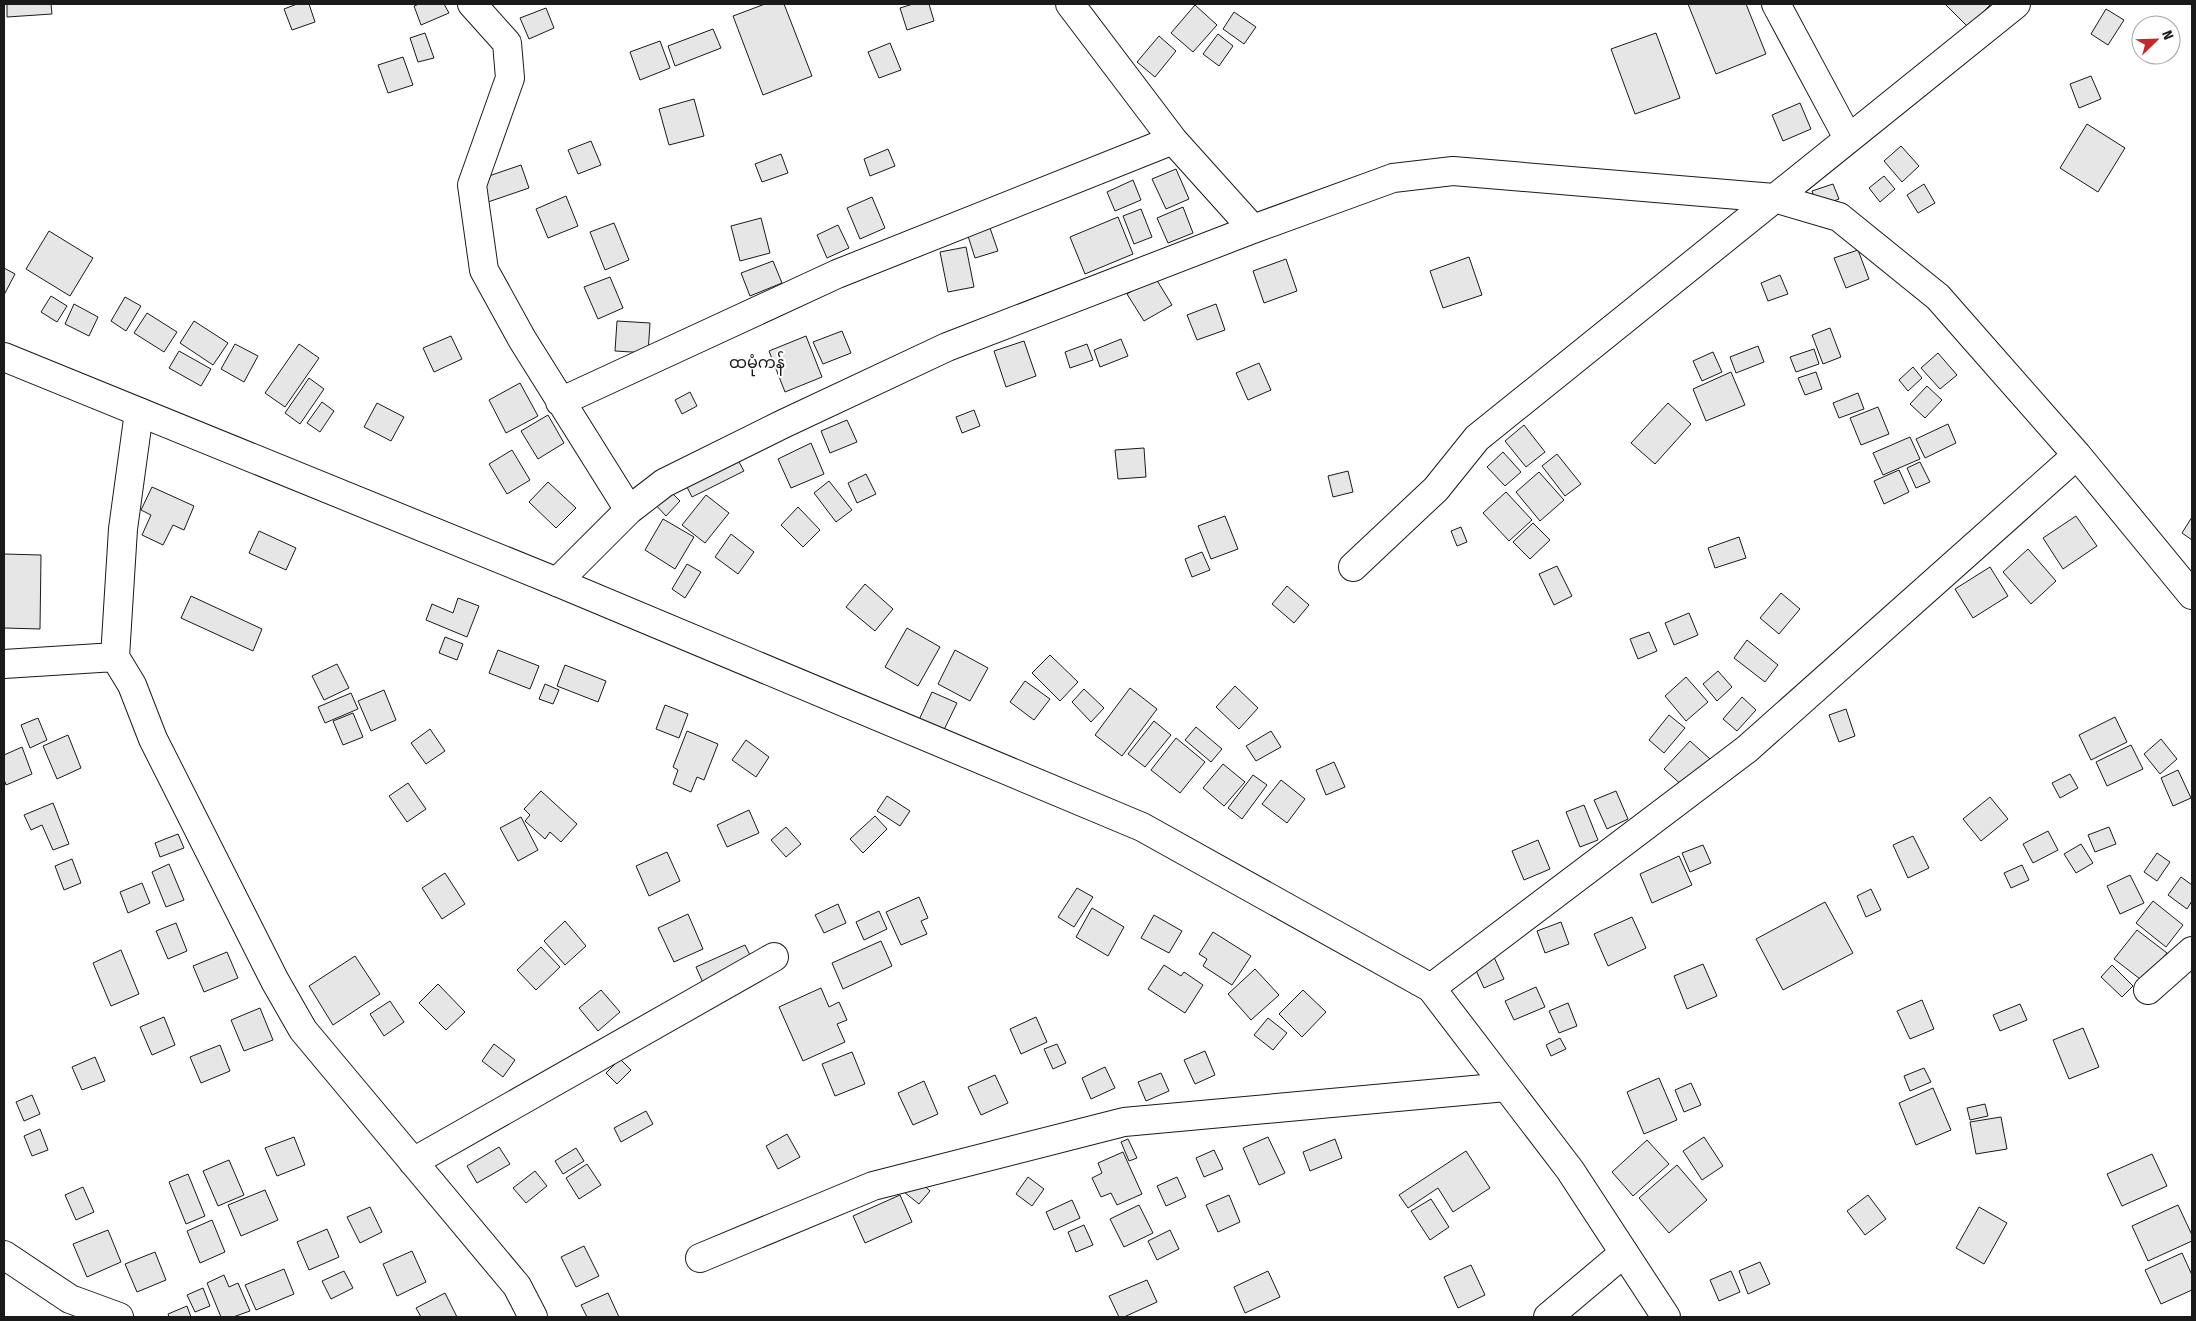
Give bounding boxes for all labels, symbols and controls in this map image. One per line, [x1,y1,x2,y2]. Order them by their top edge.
north arrow [2131,15,2181,65]
text: N [2158,28,2177,42]
district label: ထမုံကန် [729,351,785,377]

